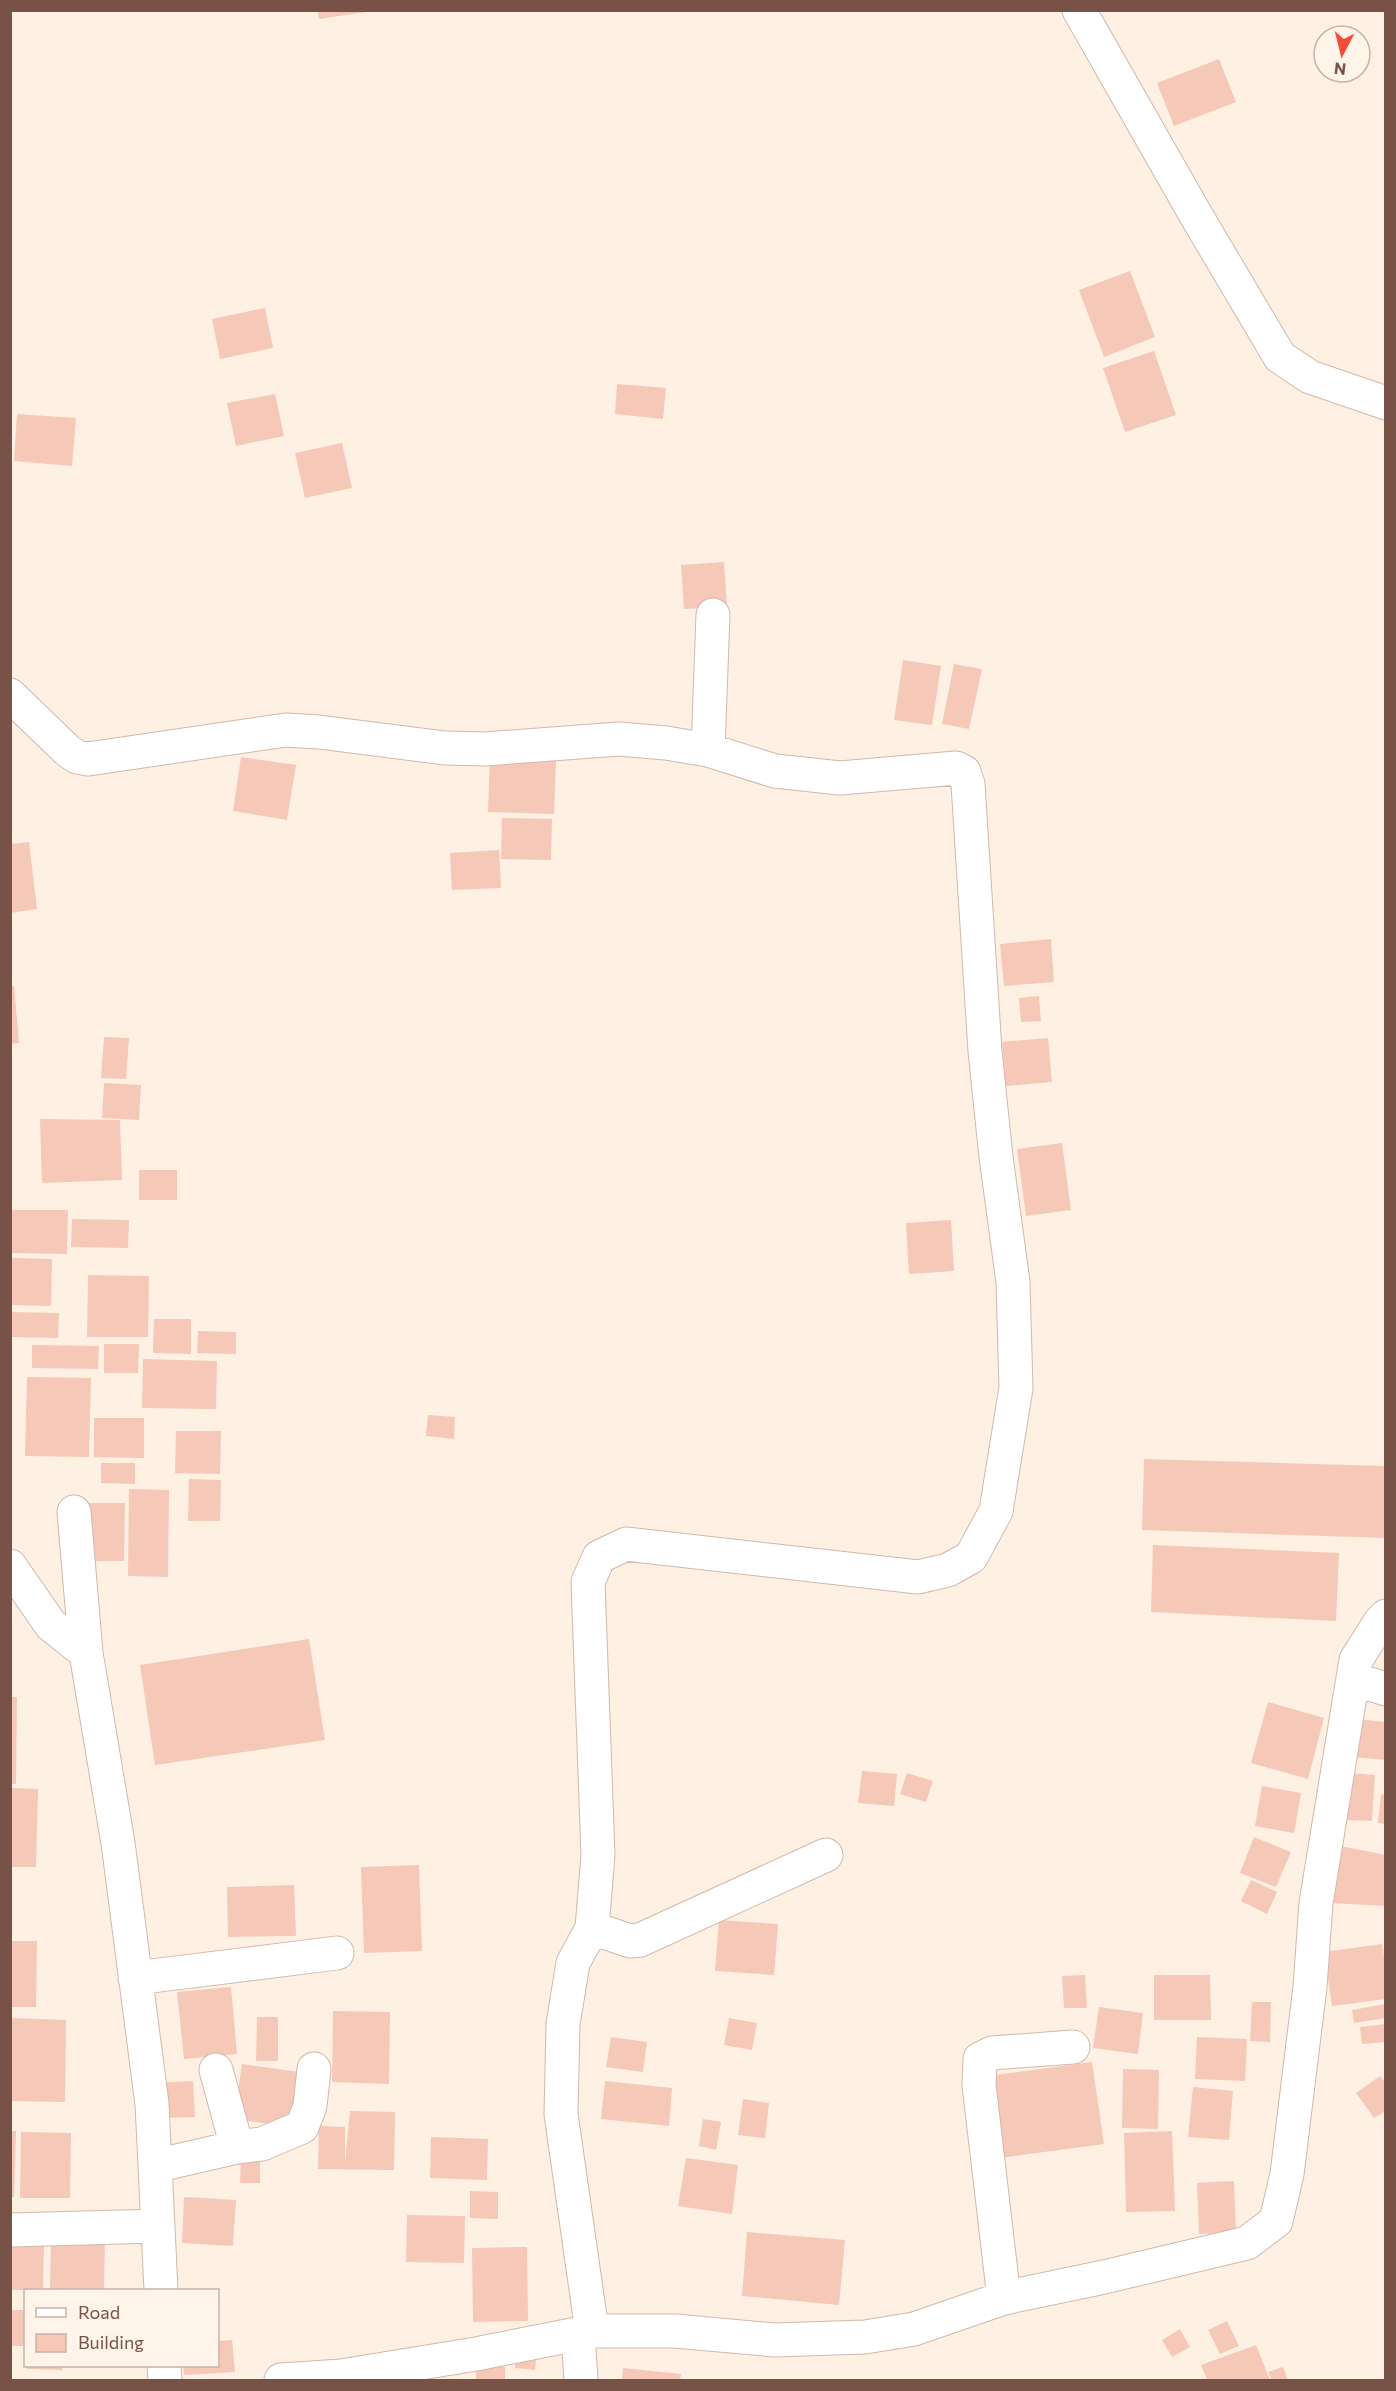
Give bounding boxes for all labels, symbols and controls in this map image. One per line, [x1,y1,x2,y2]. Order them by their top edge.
north arrow [1312,24,1372,84]
text: N [1333,59,1347,80]
legend [24,2289,219,2367]
text: Road [78,2301,120,2323]
text: Building [78,2331,144,2353]

